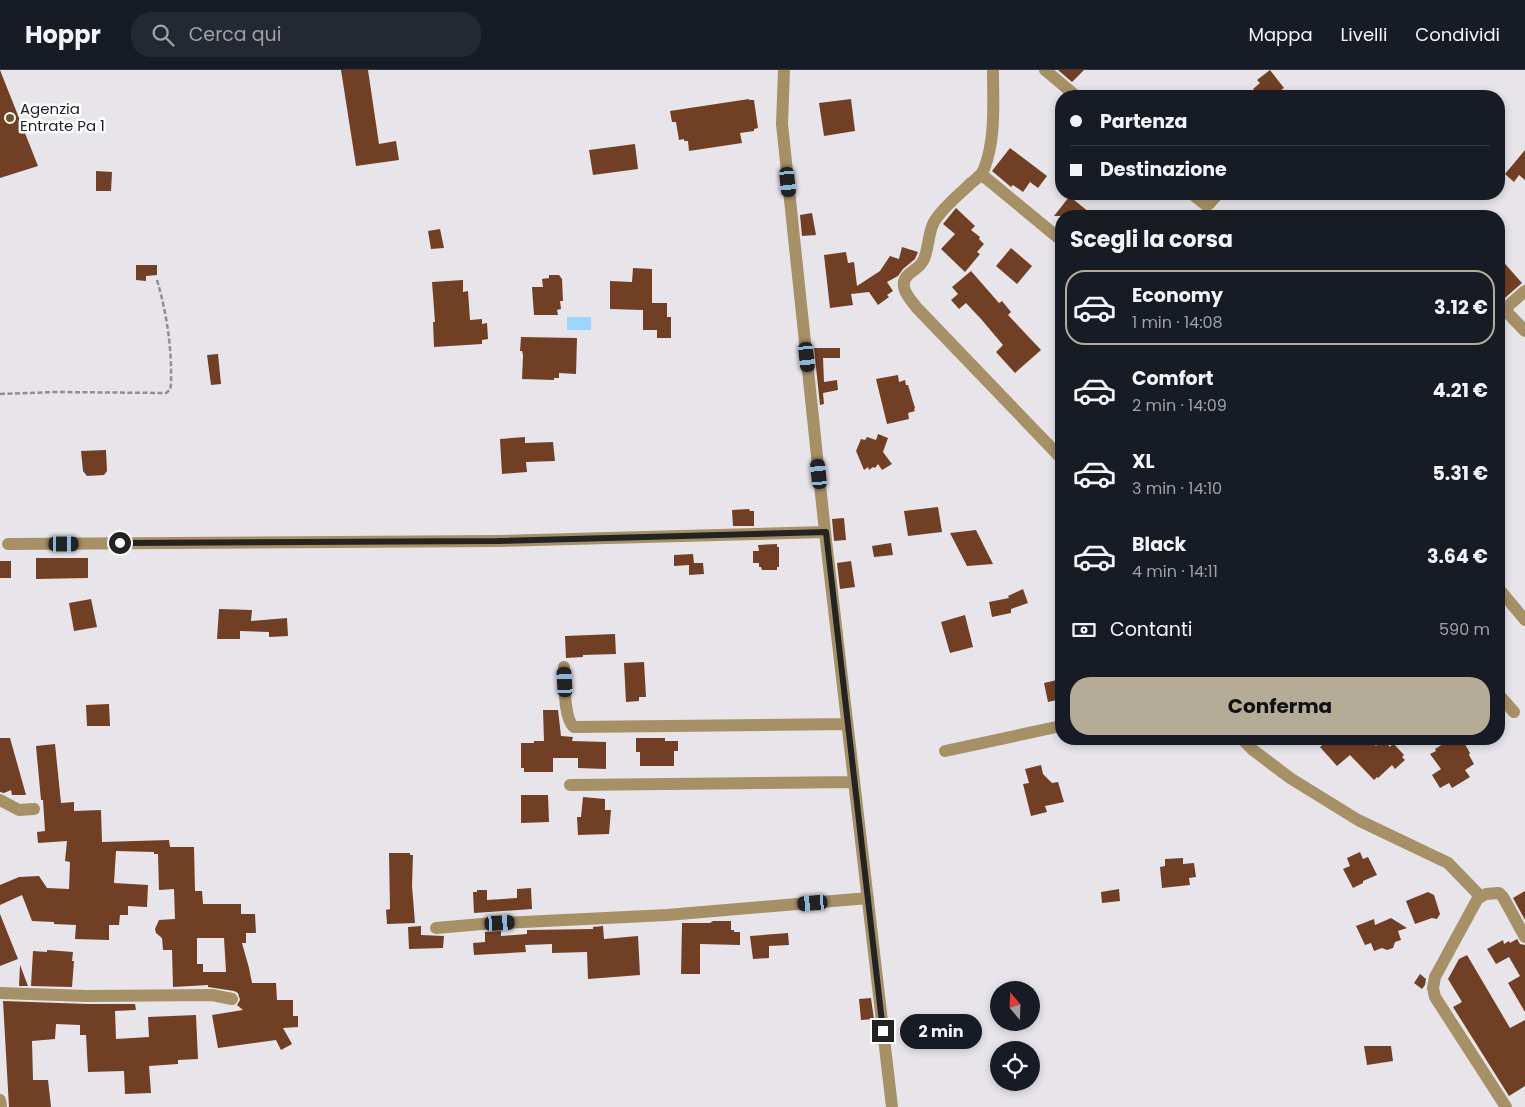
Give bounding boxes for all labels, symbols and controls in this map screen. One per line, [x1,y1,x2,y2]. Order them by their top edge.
search box [131,12,481,57]
text: Hoppr [25,18,101,51]
icon: search [149,21,177,49]
text: Cerca qui [189,21,281,48]
text: Mappa [1248,22,1313,47]
text: Livelli [1341,22,1387,47]
text: Condividi [1415,22,1500,47]
place label: Agenzia Entrate Pa 1 [20,98,105,136]
text: Partenza [1100,108,1187,135]
marker: Agenzia Entrate Pa 1 [4,112,16,124]
text: Destinazione [1100,156,1227,183]
car [778,166,797,198]
text: Scegli la corsa [1070,224,1233,255]
text: Economy [1132,282,1223,309]
icon: car [1072,285,1117,330]
text: 3.12 € [1434,294,1488,321]
text: 1 min · 14:08 [1132,311,1223,334]
car [797,341,816,373]
text: Comfort [1132,365,1214,392]
icon: car [1072,368,1117,413]
text: 4.21 € [1433,377,1488,404]
text: 2 min · 14:09 [1132,394,1227,417]
text: XL [1132,448,1155,475]
icon: car [1072,451,1117,496]
car [809,458,828,490]
text: 5.31 € [1433,460,1488,487]
text: 3 min · 14:10 [1132,477,1222,500]
text: Black [1132,531,1186,558]
route start [109,532,131,554]
icon: car [1072,534,1117,579]
car [49,537,79,552]
text: 3.64 € [1427,543,1488,570]
text: 4 min · 14:11 [1132,560,1218,583]
icon: cash [1070,616,1098,644]
text: Contanti [1110,616,1193,643]
text: 590 m [1439,618,1490,641]
car [556,667,573,697]
button: Conferma [1070,677,1490,735]
car [797,894,828,912]
car [484,915,515,931]
north arrow [990,981,1040,1031]
map controls [990,981,1040,1091]
callout: 2 min [900,1014,983,1048]
route end [872,1020,894,1042]
text: 2 min [919,1020,963,1043]
button: locate [990,1041,1040,1091]

